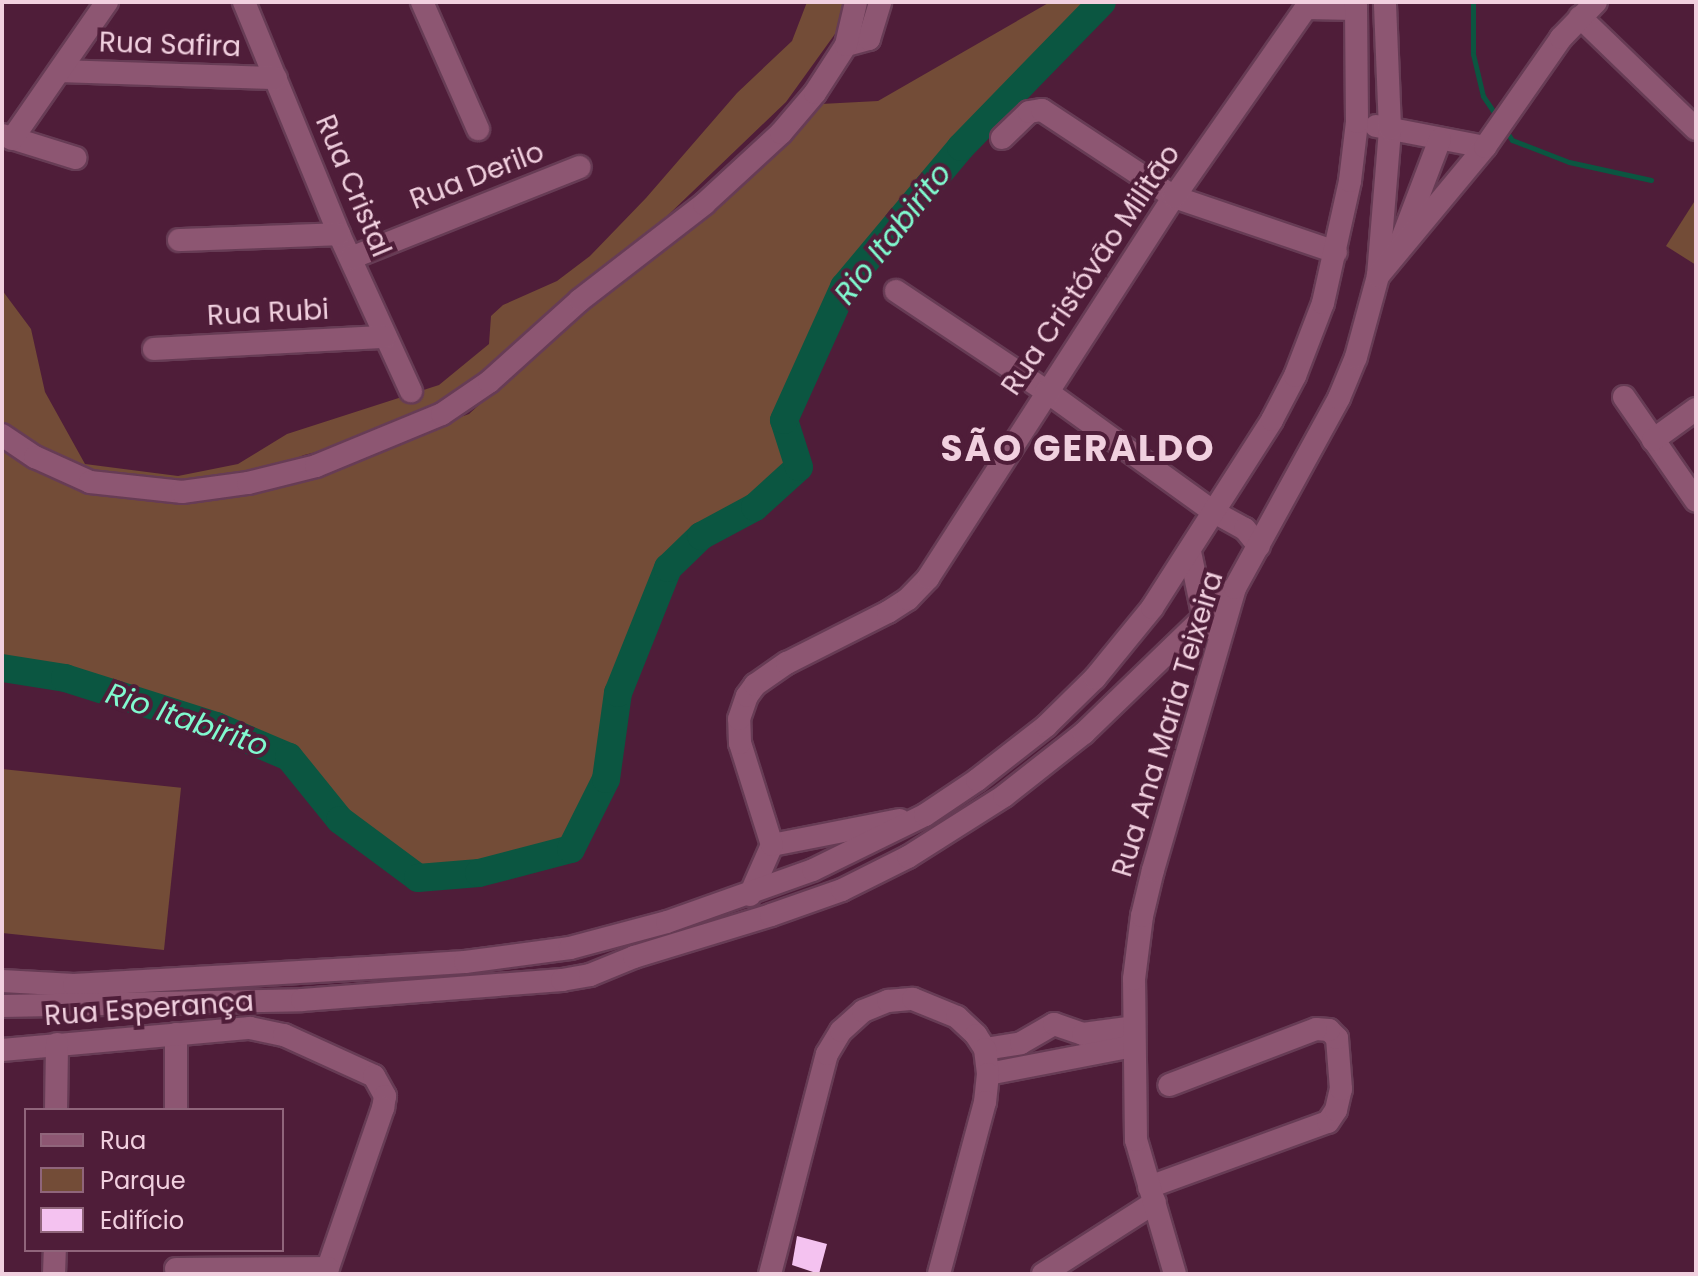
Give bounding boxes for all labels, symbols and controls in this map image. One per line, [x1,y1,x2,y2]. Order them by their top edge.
street label: Rua Safira [98,26,242,64]
street label: Rua Cristal [308,110,398,262]
street label: Rua Derilo [405,135,549,217]
street label: Rua Cristóvão Militão [995,138,1187,402]
water label: Rio Itabirito [827,156,959,312]
street label: Rua Rubi [206,293,330,333]
district label: SÃO GERALDO [940,427,1216,471]
street label: Rua Ana Maria Teixeira [1105,567,1231,881]
water label: Rio Itabirito [101,676,273,764]
street label: Rua Esperança [43,985,255,1033]
legend [24,1108,284,1252]
text: Rua [100,1124,146,1157]
text: Parque [100,1164,186,1197]
text: Edifício [100,1204,184,1237]

